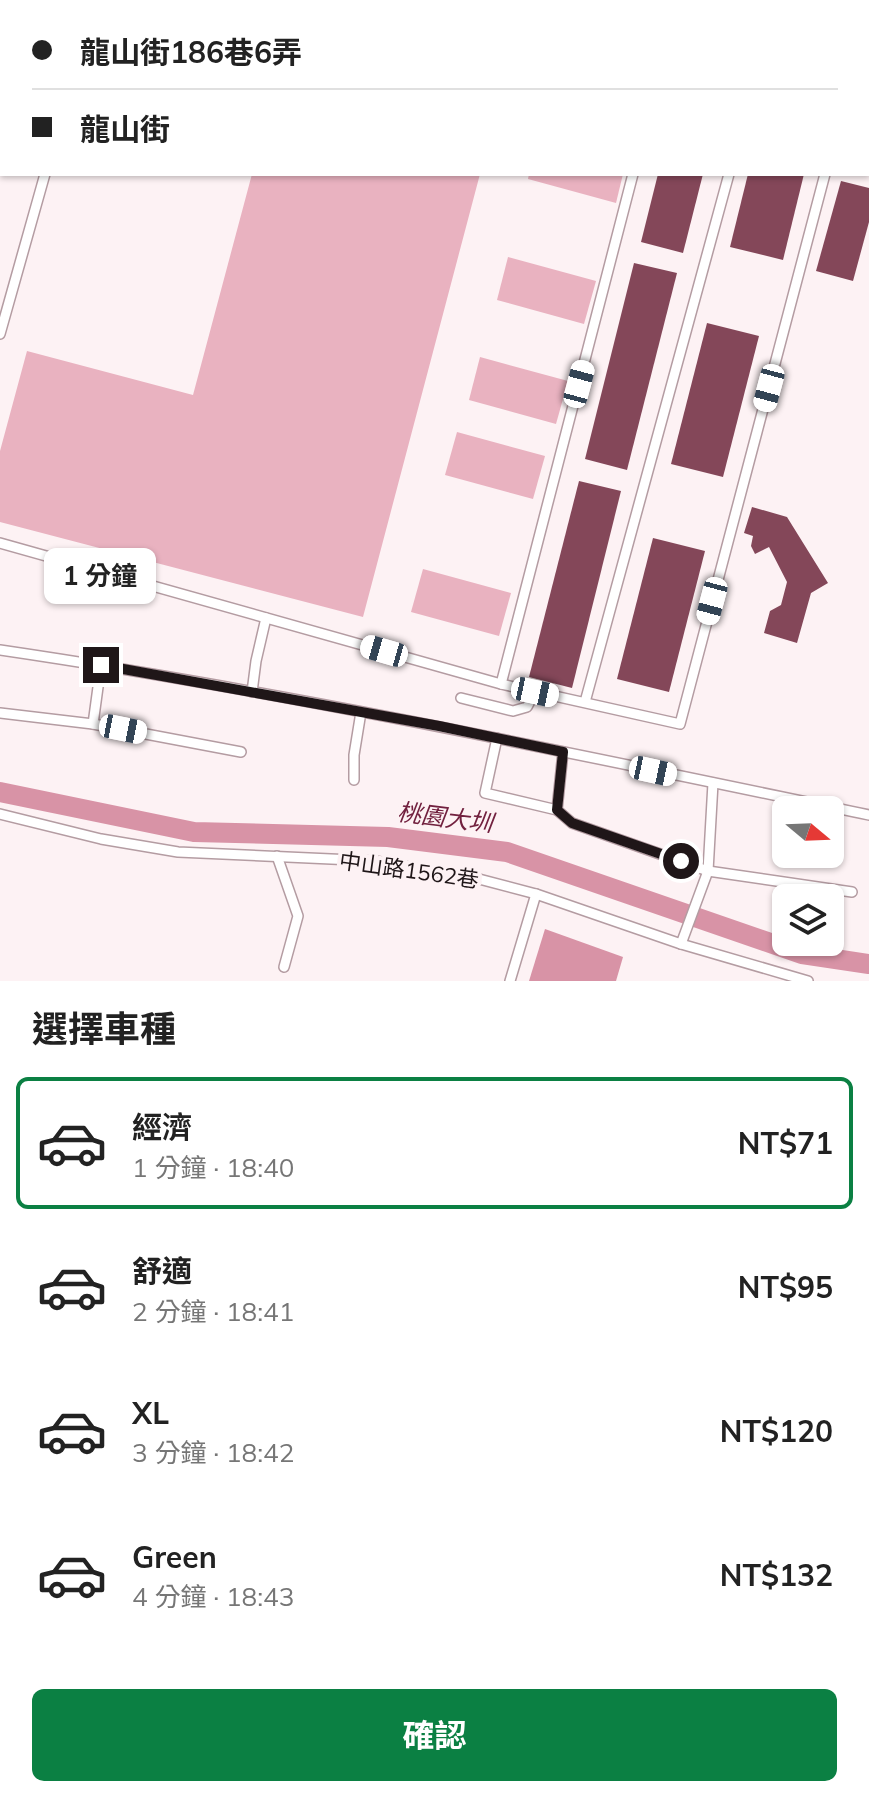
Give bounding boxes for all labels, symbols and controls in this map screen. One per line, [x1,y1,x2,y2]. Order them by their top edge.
text: 龍山街186巷6弄 [80,33,302,71]
text: 龍山街 [80,110,170,148]
car [561,358,597,410]
car [751,362,787,414]
callout: 1 分鐘 [45,549,157,605]
text: 1 分鐘 [63,559,137,592]
car [694,575,730,627]
car [358,633,410,669]
route end [83,647,119,683]
car [509,675,561,709]
car [97,713,149,745]
car [627,754,679,788]
water label: 桃園大圳 [396,796,498,838]
north arrow [772,796,844,868]
map controls [772,796,844,956]
route start [663,843,699,879]
street label: 中山路1562巷 [337,846,481,894]
button: layers [772,884,844,956]
text: 選擇車種 [32,1006,176,1051]
icon: car [36,1107,108,1179]
text: 經濟 [132,1108,192,1146]
text: NT$71 [738,1124,833,1162]
text: 1 分鐘 · 18:40 [132,1151,294,1184]
icon: car [36,1251,108,1323]
text: 舒適 [132,1252,192,1290]
text: NT$95 [738,1268,833,1306]
text: 2 分鐘 · 18:41 [132,1295,294,1328]
text: XL [132,1394,169,1432]
icon: car [36,1395,108,1467]
text: NT$120 [720,1412,833,1450]
text: 3 分鐘 · 18:42 [132,1436,294,1469]
text: Green [132,1538,217,1576]
icon: car [36,1539,108,1611]
text: NT$132 [720,1556,833,1594]
text: 4 分鐘 · 18:43 [132,1580,294,1613]
button: 確認 [32,1689,837,1781]

